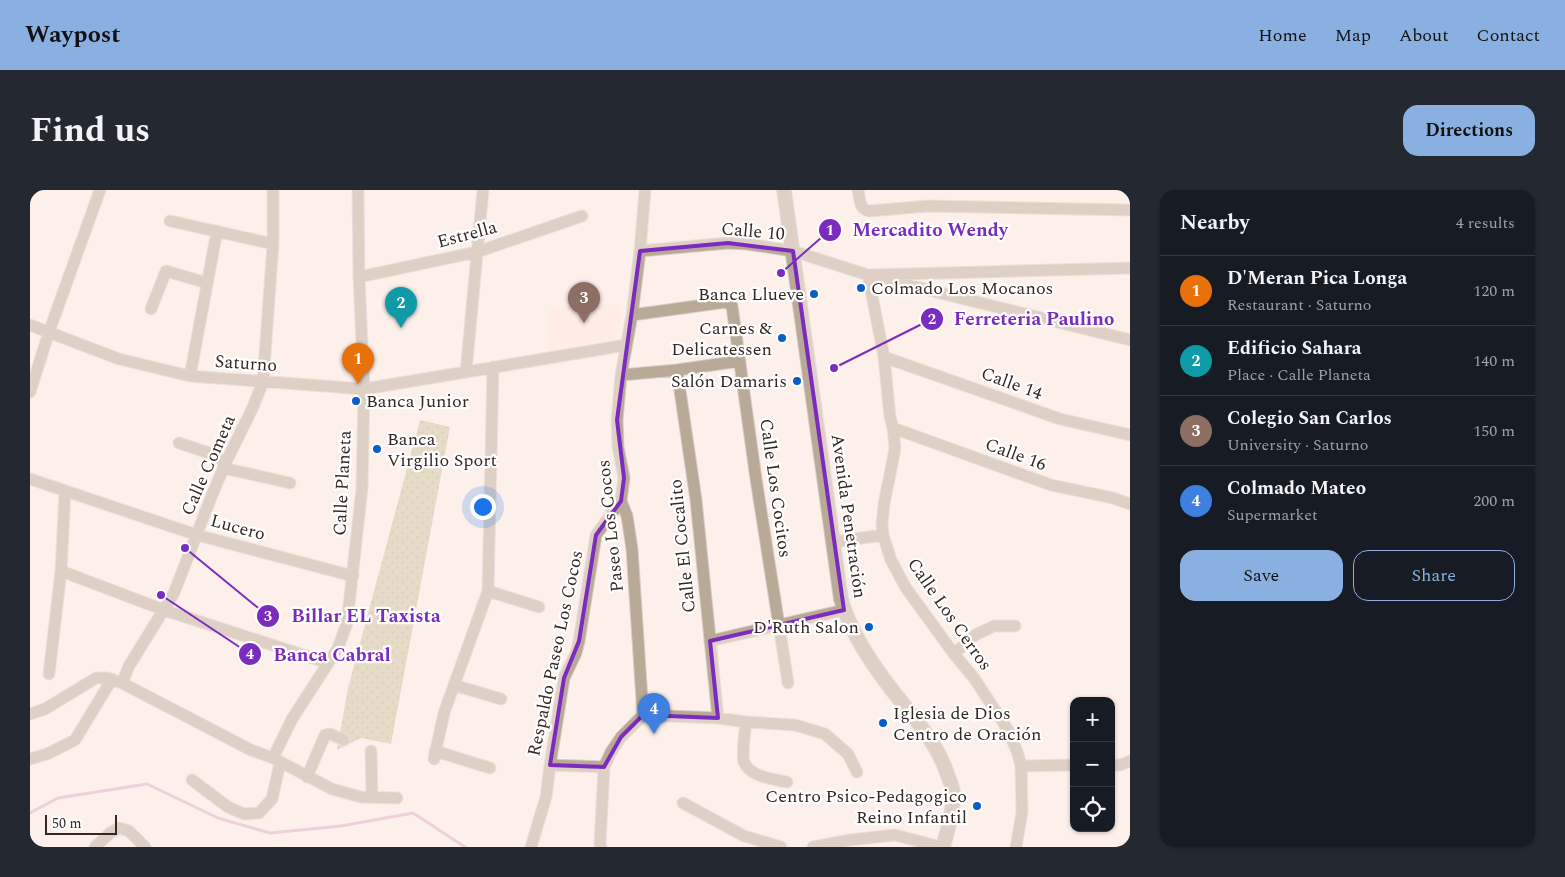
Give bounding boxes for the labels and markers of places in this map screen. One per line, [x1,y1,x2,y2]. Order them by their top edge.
callout: Mercadito Wendy [817,213,1018,247]
place label: Colmado Los Mocanos [871,275,1053,302]
place label: Banca Llueve [698,281,804,308]
pin: 3 [568,282,600,323]
marker: Colmado Los Mocanos [855,282,867,294]
pin: 2 [385,287,417,328]
marker: Banca Llueve [808,288,820,300]
callout: Ferreteria Paulino [919,302,1125,336]
place label: Carnes & Delicatessen [671,315,772,363]
marker: Carnes & Delicatessen [776,332,788,344]
pin: 1 [342,343,374,384]
place label: Salón Damaris [671,368,787,395]
marker: Salón Damaris [791,375,803,387]
place label: Banca Junior [366,388,469,415]
marker: Banca Junior [350,395,362,407]
place label: Banca Virgilio Sport [387,426,497,474]
marker: Banca Virgilio Sport [371,443,383,455]
callout: Billar EL Taxista [256,599,450,633]
place label: D'Ruth Salon [753,614,859,641]
marker: D'Ruth Salon [863,621,875,633]
callout: Banca Cabral [238,637,400,671]
pin: 4 [638,693,670,734]
place label: Iglesia de Dios Centro de Oración [893,700,1042,748]
marker: Iglesia de Dios Centro de Oración [877,717,889,729]
place label: Centro Psico-Pedagogico Reino Infantil [765,783,967,831]
marker: Centro Psico-Pedagogico Reino Infantil [971,800,983,812]

